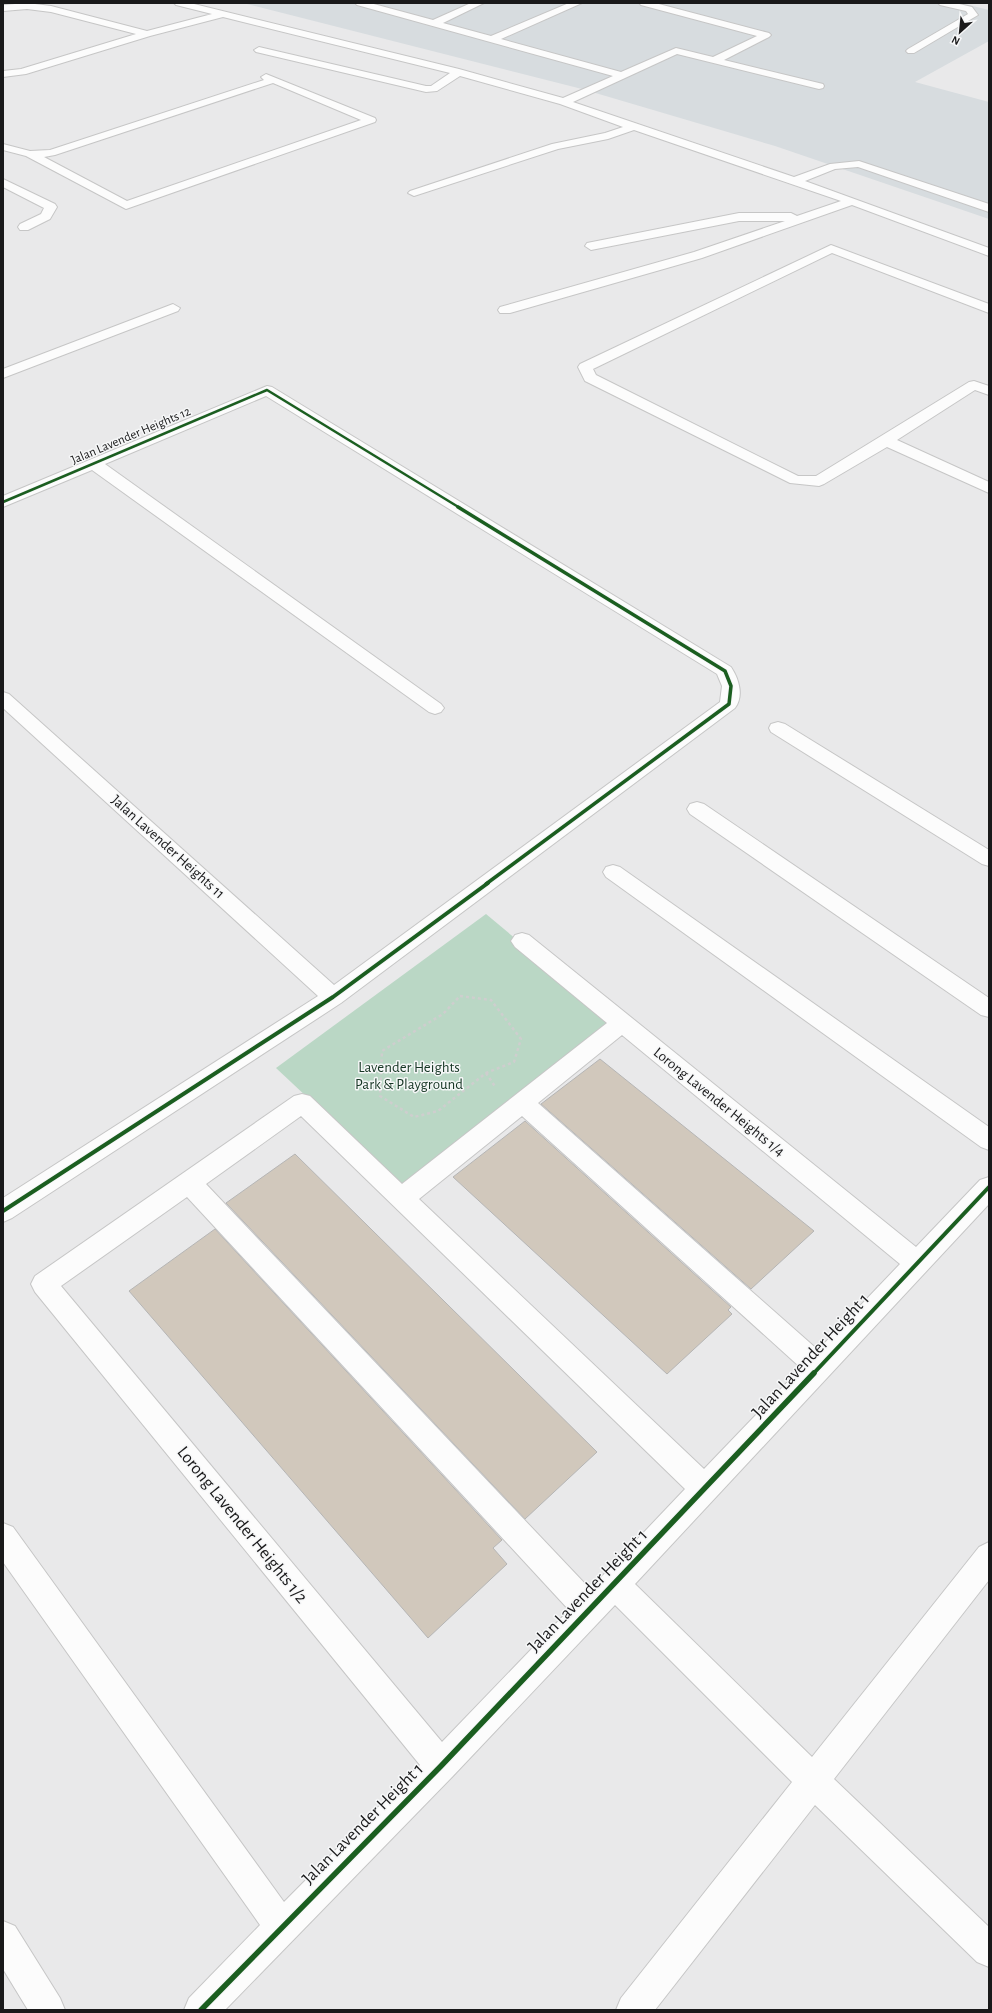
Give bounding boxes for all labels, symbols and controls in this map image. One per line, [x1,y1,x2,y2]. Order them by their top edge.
north arrow [940,12,980,52]
text: N [950,34,962,47]
street label: Jalan Lavender Heights 12 [69,405,193,467]
street label: Jalan Lavender Heights 11 [109,792,227,902]
street label: Lorong Lavender Heights 1/4 [651,1045,787,1159]
park label: Lavender Heights Park & Playground [355,1060,463,1092]
street label: Jalan Lavender Height 1 [749,1290,873,1422]
street label: Lorong Lavender Heights 1/2 [173,1443,311,1607]
street label: Jalan Lavender Height 1 [525,1526,651,1656]
street label: Jalan Lavender Height 1 [299,1760,427,1888]

